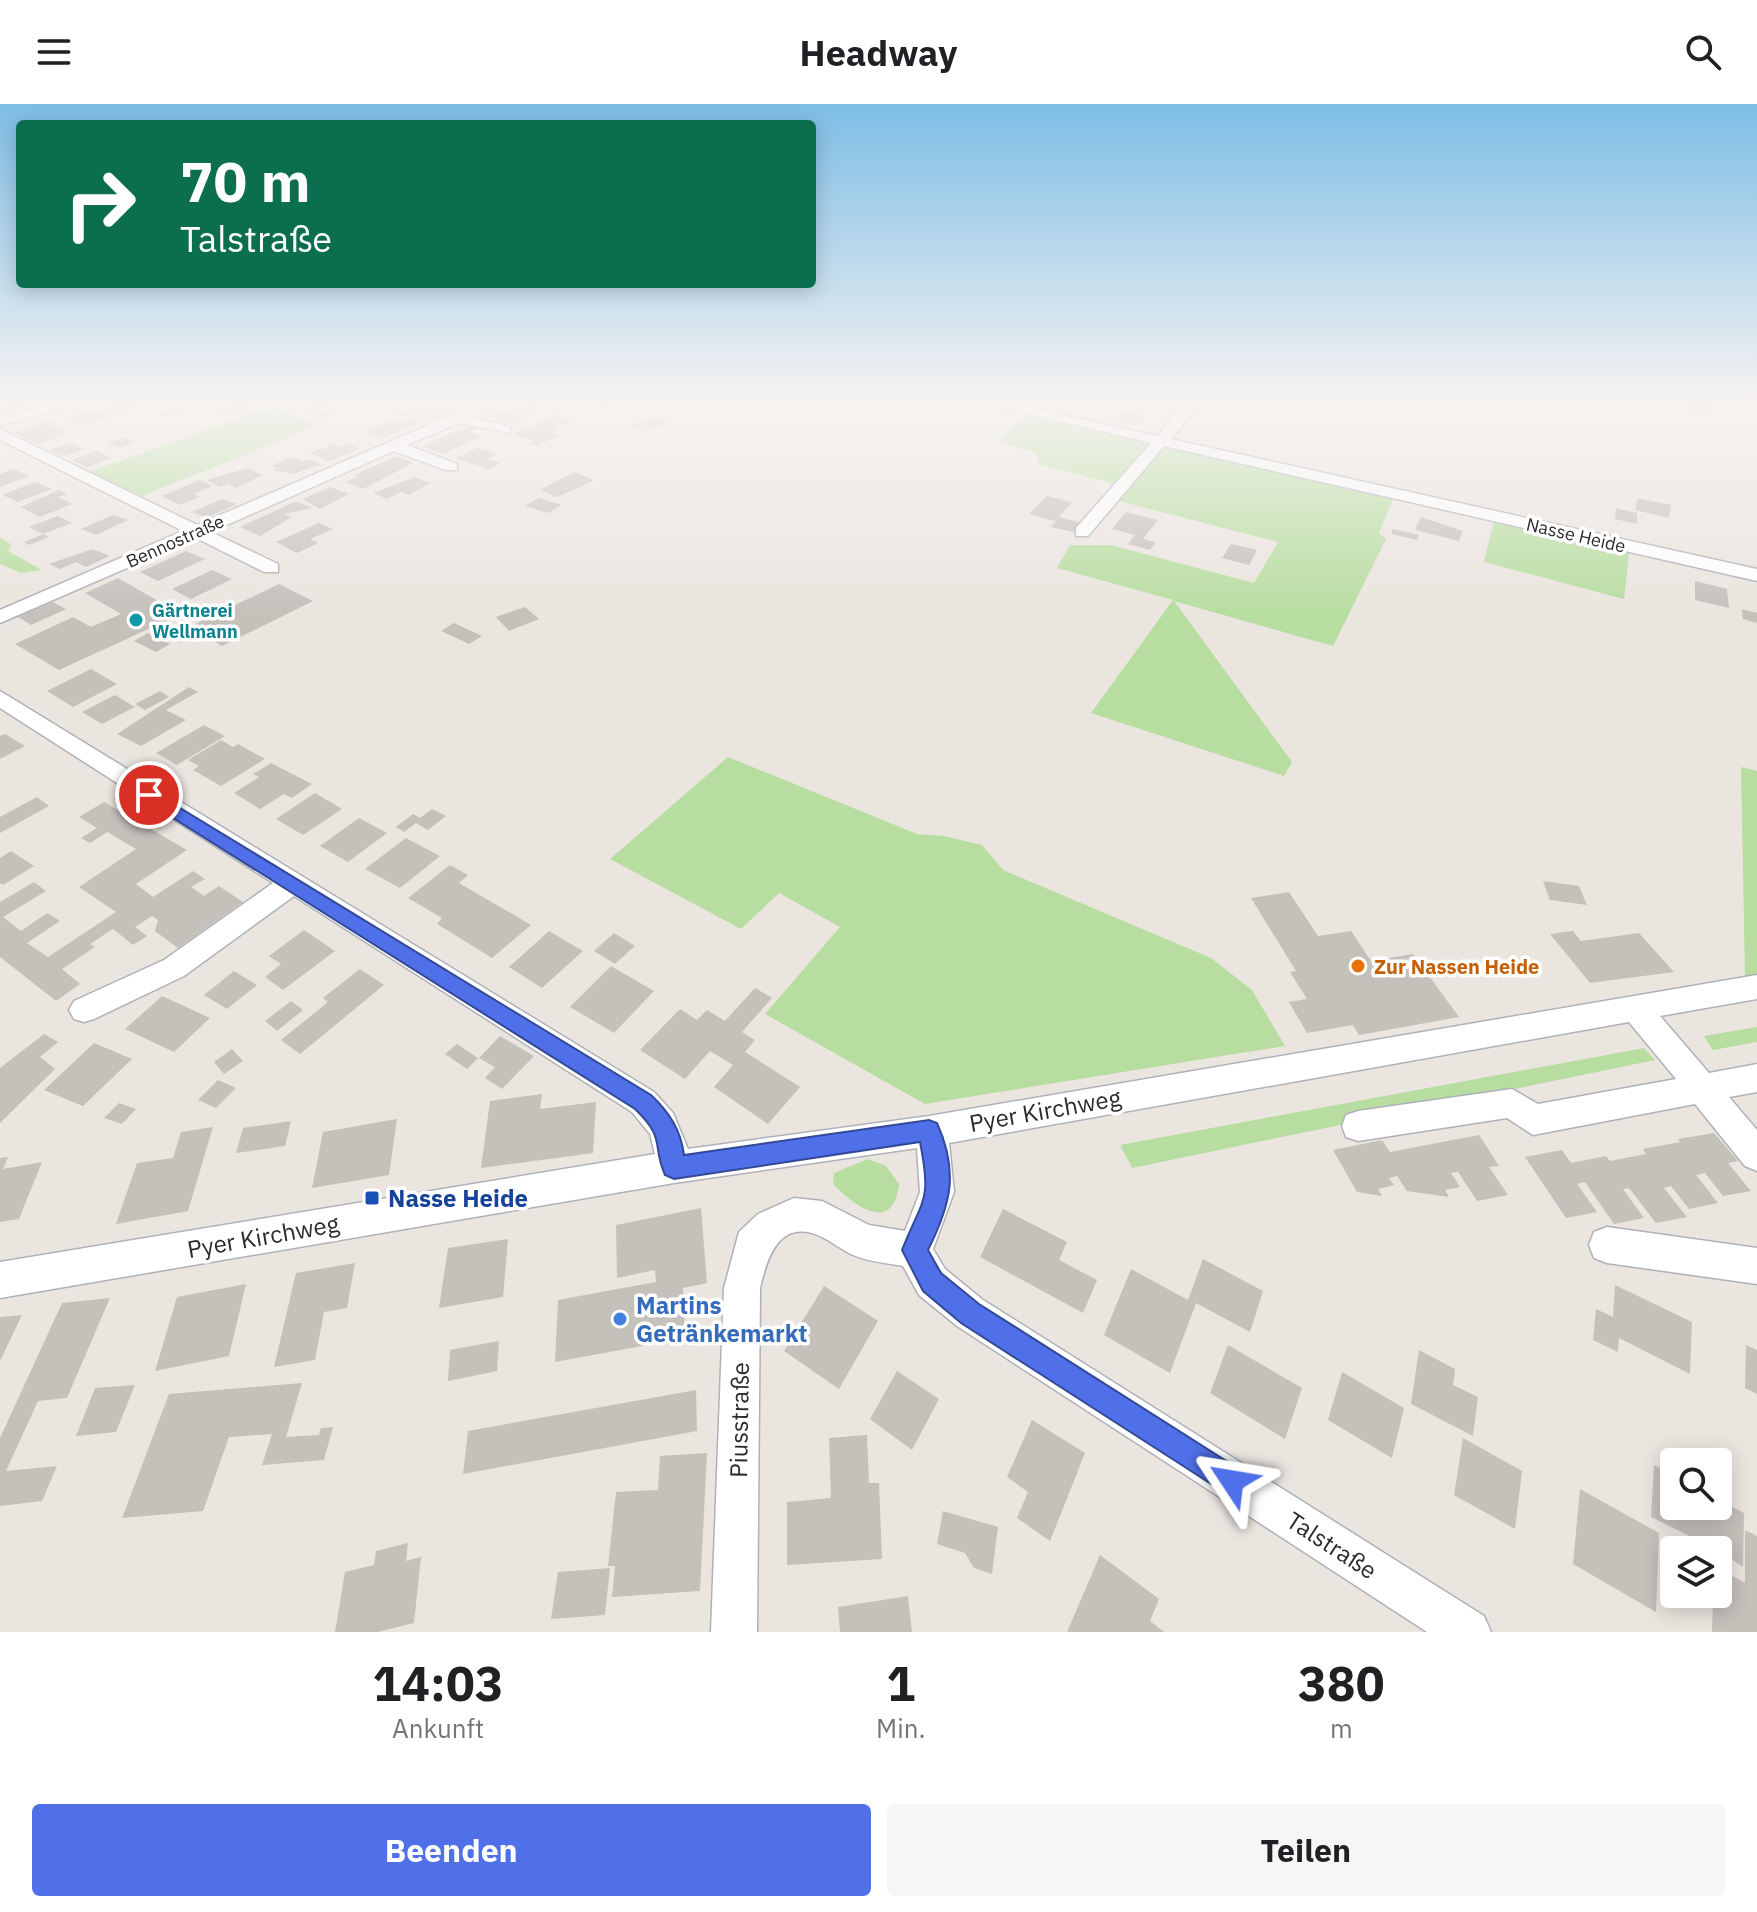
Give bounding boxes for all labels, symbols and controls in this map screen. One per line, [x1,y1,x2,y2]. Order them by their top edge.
text: Headway [800,29,957,76]
icon: menu [32,30,76,74]
icon: search [1681,30,1725,74]
text: 70 m [180,145,310,217]
icon: right [48,152,152,256]
text: Talstraße [180,215,332,262]
street label: Bennostraße [123,509,228,573]
street label: Nasse Heide [1524,512,1628,558]
place label: Gärtnerei Wellmann [152,599,238,643]
marker: Gärtnerei Wellmann [127,611,145,629]
pin [115,761,183,829]
icon: arrive [127,773,171,817]
place label: Zur Nassen Heide [1374,953,1539,980]
marker: Zur Nassen Heide [1349,957,1367,975]
street label: Pyer Kirchweg [967,1081,1124,1139]
place label: Nasse Heide [388,1182,528,1214]
marker: Nasse Heide [363,1189,381,1207]
street label: Pyer Kirchweg [185,1207,342,1265]
place label: Martins Getränkemarkt [636,1289,808,1349]
marker: Martins Getränkemarkt [611,1310,629,1328]
street label: Piusstraße [722,1362,756,1478]
position arrow [1190,1439,1274,1523]
map controls [1660,1448,1732,1608]
button: search [1660,1448,1732,1520]
street label: Talstraße [1281,1504,1383,1586]
button: layers [1660,1536,1732,1608]
text: 14:03 [373,1652,504,1714]
text: 1 [886,1652,915,1714]
text: 380 [1298,1652,1384,1714]
text: Ankunft [392,1711,484,1745]
text: Min. [876,1711,926,1745]
text: m [1330,1711,1353,1745]
button: Beenden [32,1804,871,1896]
button: Teilen [887,1804,1725,1896]

